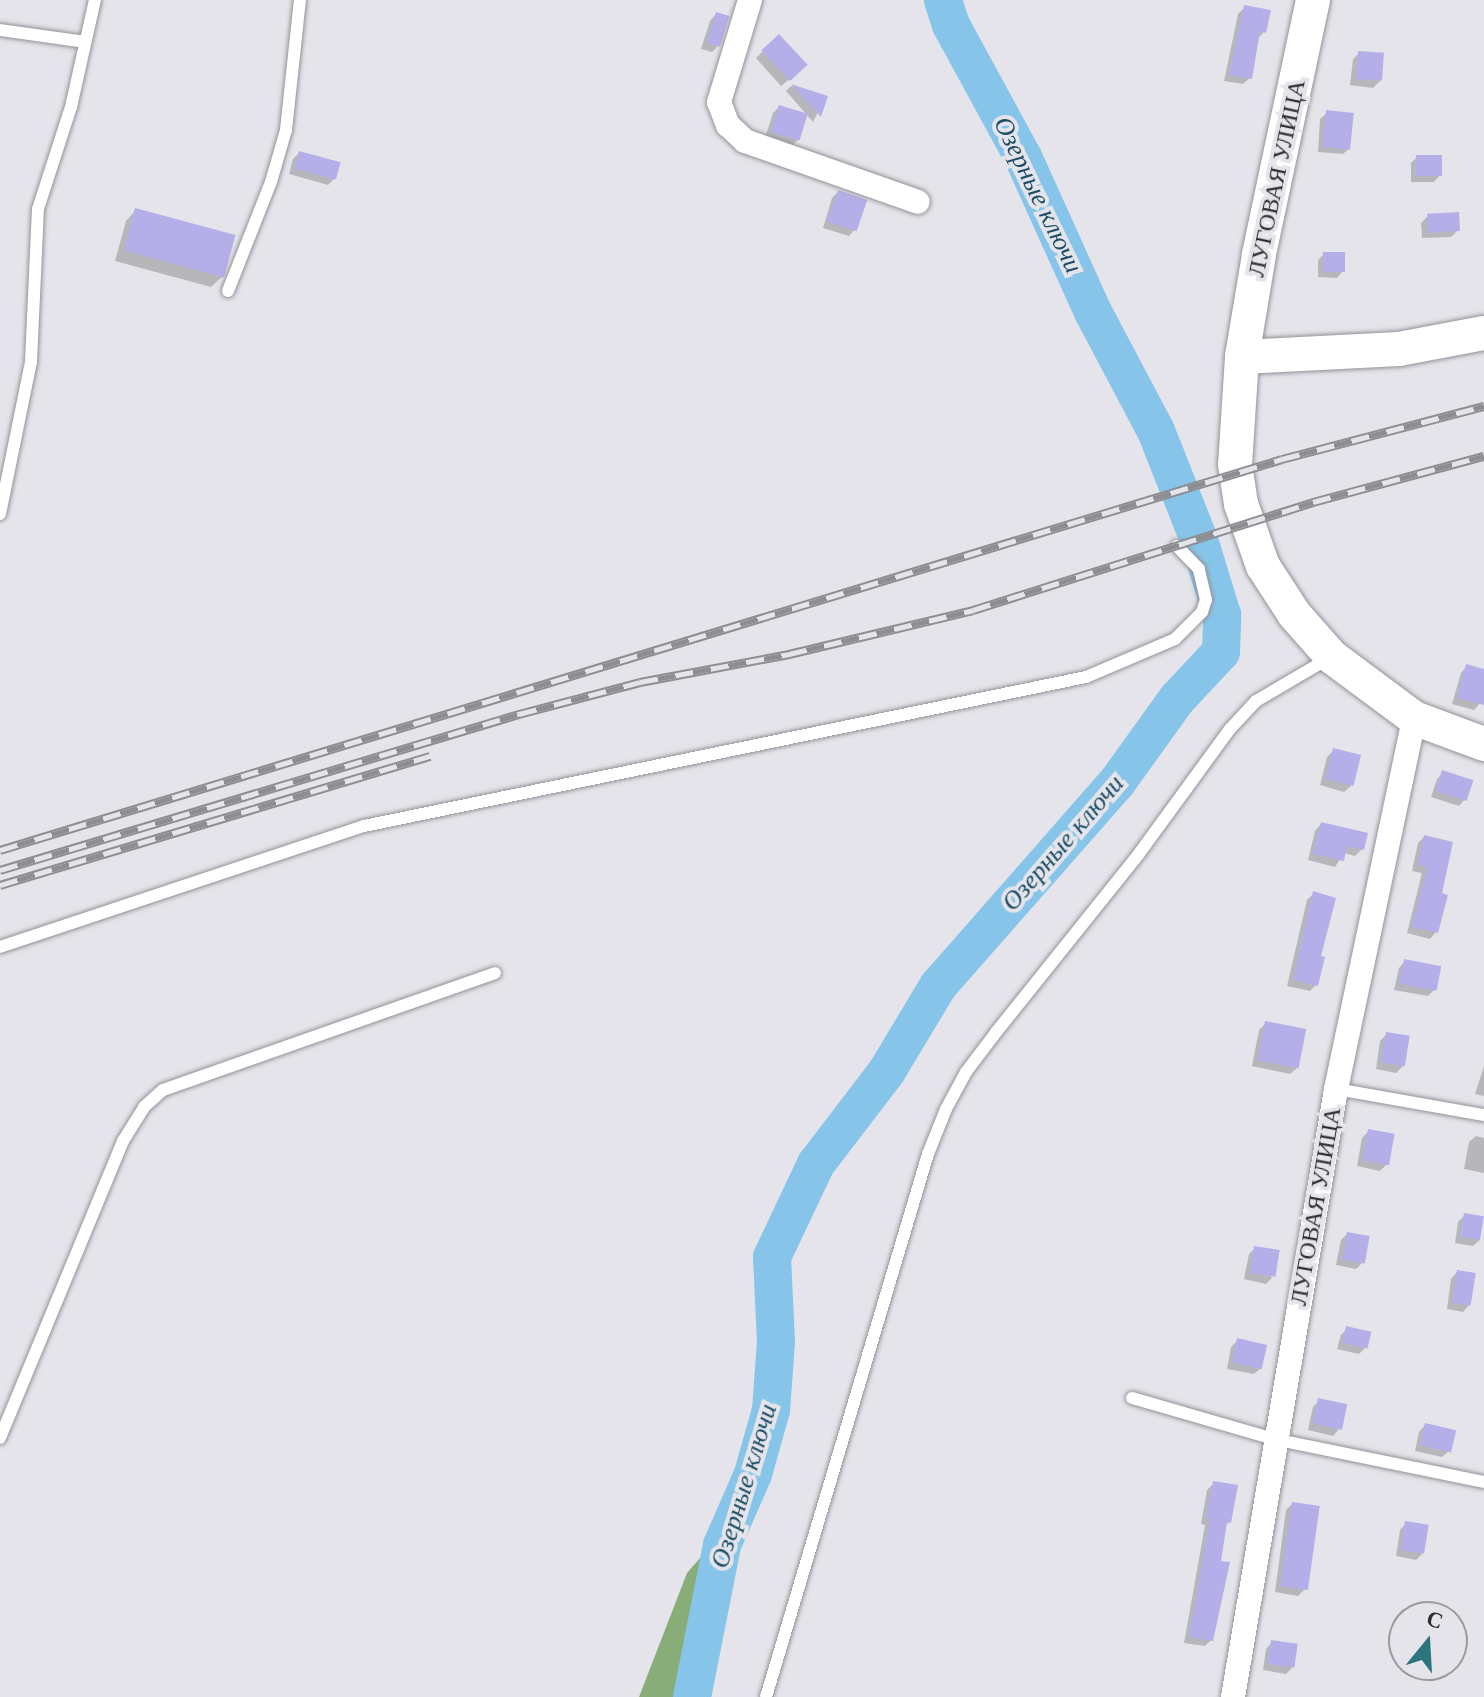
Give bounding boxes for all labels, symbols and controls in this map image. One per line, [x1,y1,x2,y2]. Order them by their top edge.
street label: ЛУГОВАЯ УЛИЦА [1241,77,1311,279]
water label: Озерные ключи [987,112,1089,278]
water label: Озерные ключи [995,769,1131,917]
street label: ЛУГОВАЯ УЛИЦА [1283,1104,1347,1308]
water label: Озерные ключи [704,1400,784,1572]
north arrow [1388,1601,1468,1681]
text: С [1423,1604,1447,1635]

